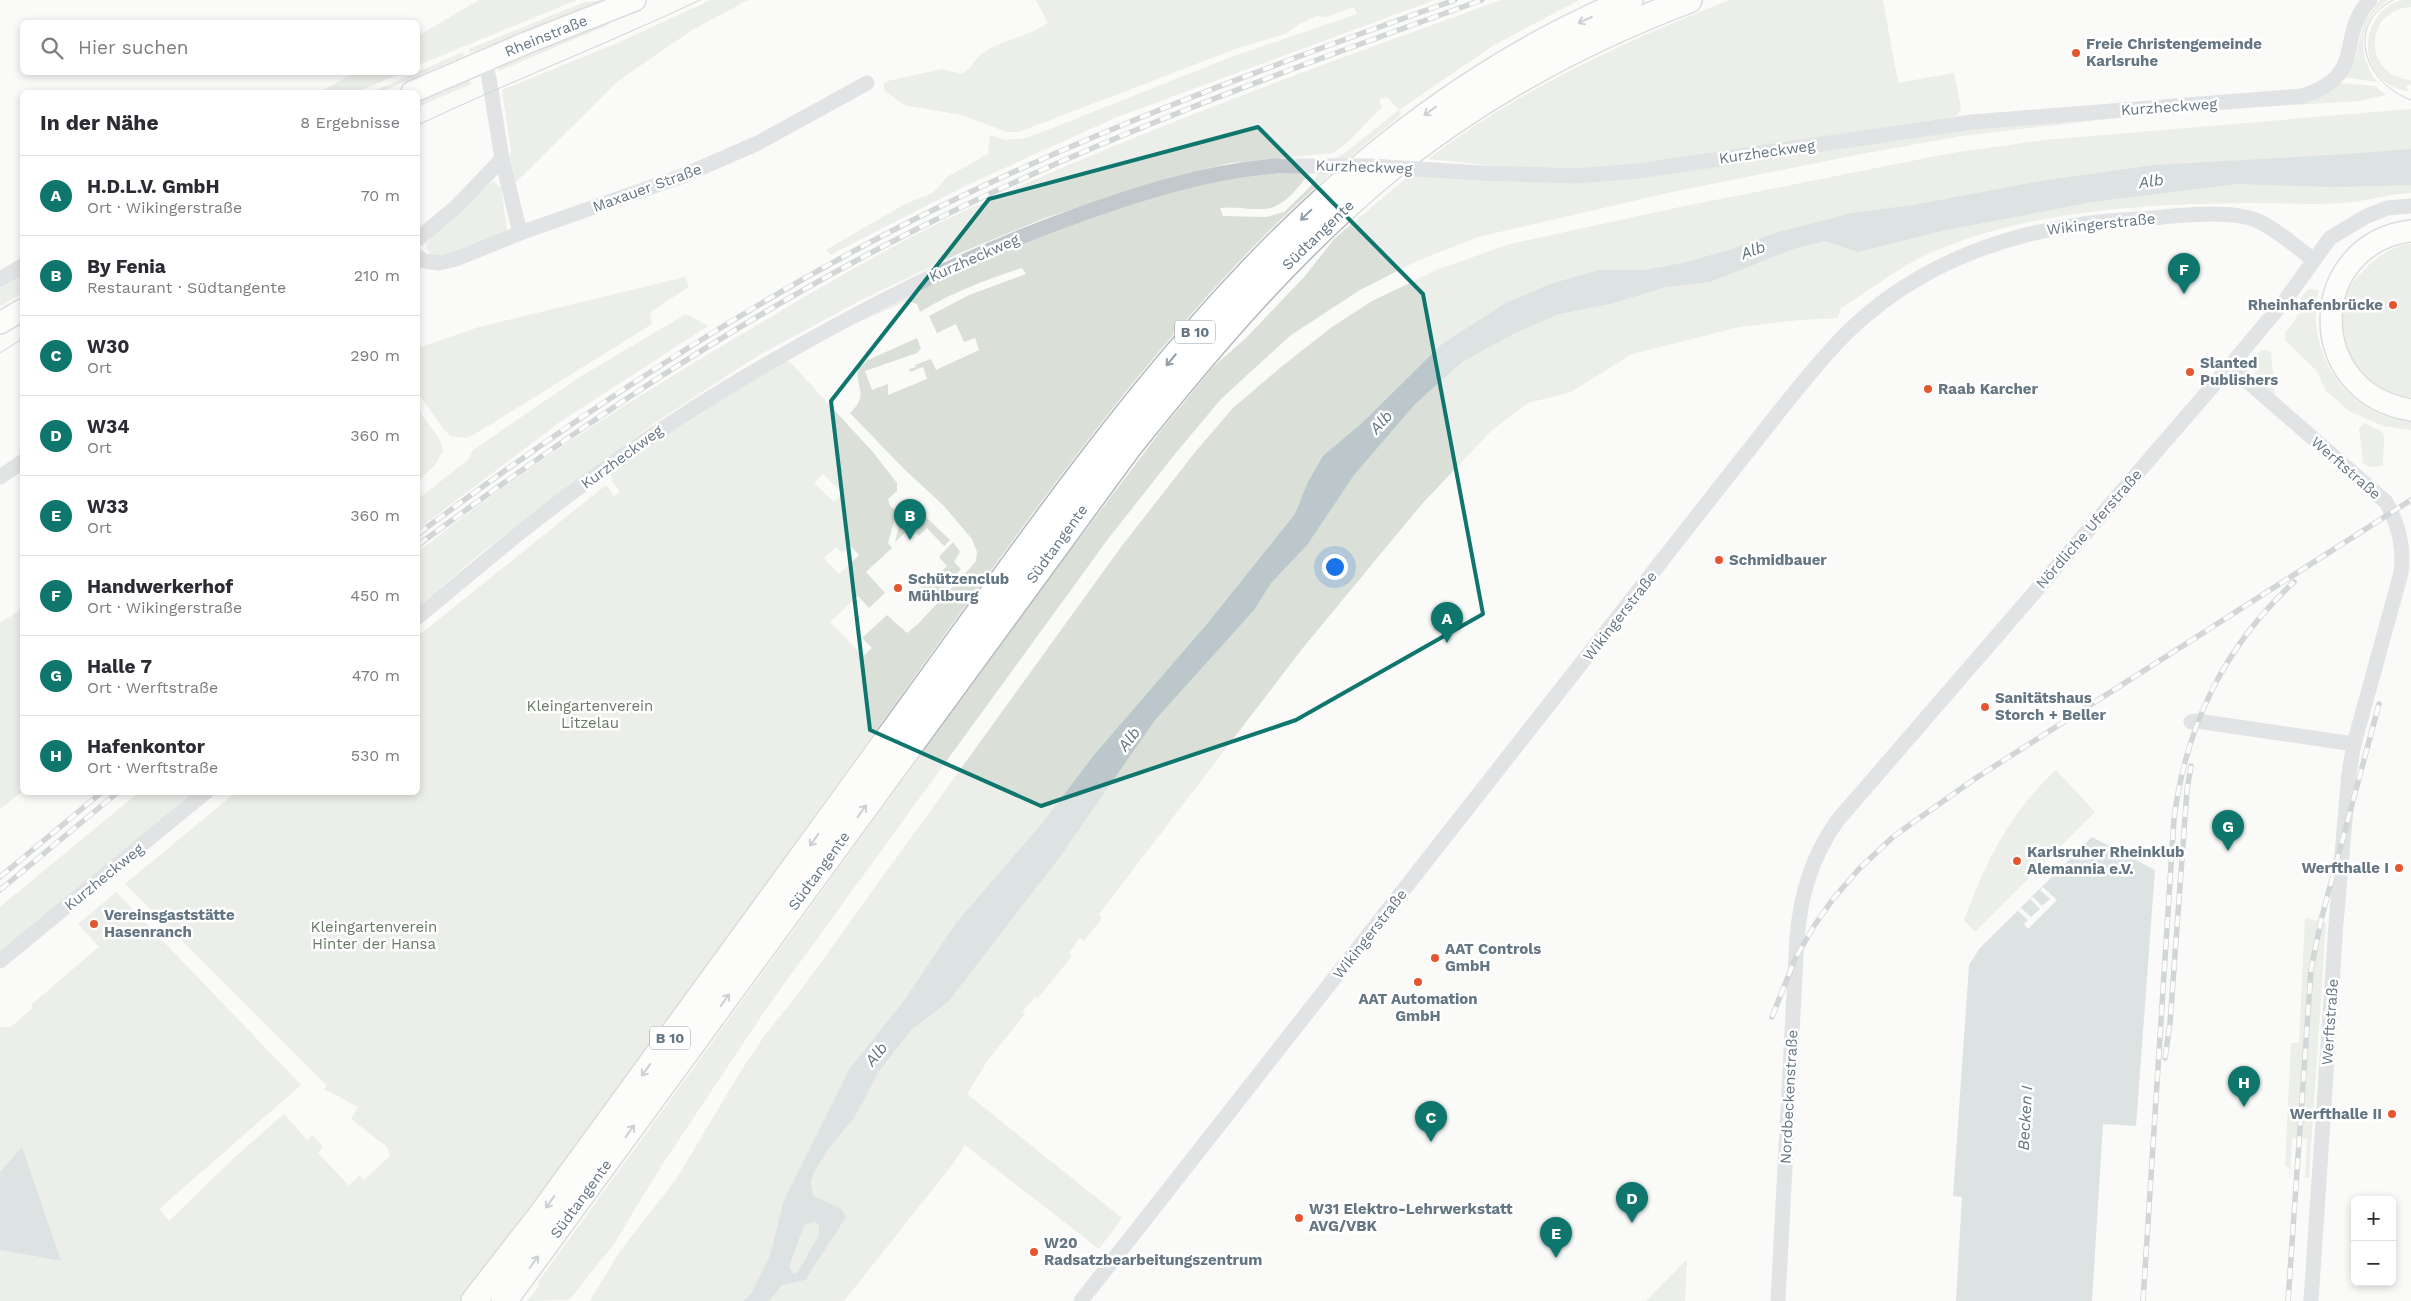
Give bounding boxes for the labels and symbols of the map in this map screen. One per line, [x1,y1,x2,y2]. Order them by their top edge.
street label: Rheinstraße [502,11,590,61]
one-way arrow [1578,15,1593,25]
place label: Freie Christengemeinde Karlsruhe [2086,35,2262,70]
marker: Freie Christengemeinde Karlsruhe [2070,47,2082,59]
street label: Kurzheckweg [2120,95,2218,119]
one-way arrow [1424,106,1438,116]
street label: Kurzheckweg [1718,136,1816,168]
street label: Kurzheckweg [1315,156,1413,178]
street label: Maxauer Straße [590,160,704,216]
water label: Alb [2136,170,2165,192]
street label: Südtangente [1278,196,1358,274]
one-way arrow [1299,209,1312,221]
street label: Wikingerstraße [2046,209,2156,239]
street label: Kurzheckweg [926,230,1022,286]
water label: Alb [1737,237,1768,264]
pin: F [2168,253,2200,294]
place label: Rheinhafenbrücke [2248,296,2383,314]
marker: Rheinhafenbrücke [2387,299,2399,311]
road number: B 10 [1175,321,1215,344]
one-way arrow [1166,353,1177,366]
place label: Slanted Publishers [2200,354,2278,389]
marker: Slanted Publishers [2184,366,2196,378]
place label: Raab Karcher [1938,380,2039,398]
marker: Raab Karcher [1922,383,1934,395]
water label: Alb [1365,406,1396,438]
street label: Kurzheckweg [578,421,666,493]
street label: Werftstraße [2307,433,2385,503]
street label: Nördliche Uferstraße [2032,466,2146,592]
pin: B [894,499,926,540]
street label: Südtangente [1022,501,1092,587]
place label: Schmidbauer [1729,551,1827,569]
your location [1322,554,1348,580]
marker: Schmidbauer [1713,554,1725,566]
street label: Wikingerstraße [1579,567,1661,665]
place label: Schützenclub Mühlburg [908,570,1009,605]
marker: Schützenclub Mühlburg [892,582,904,594]
pin: A [1431,602,1463,643]
place label: Sanitätshaus Storch + Beller [1995,689,2106,724]
park label: Kleingartenverein Litzelau [527,697,653,732]
marker: Sanitätshaus Storch + Beller [1979,701,1991,713]
water label: Alb [1113,723,1144,755]
one-way arrow [857,804,867,818]
pin: G [2212,810,2244,851]
street label: Südtangente [784,828,854,914]
one-way arrow [809,833,819,847]
street label: Kurzheckweg [61,840,147,914]
place label: Karlsruher Rheinklub Alemannia e.V. [2027,843,2184,878]
marker: Karlsruher Rheinklub Alemannia e.V. [2011,855,2023,867]
place label: Werfthalle I [2302,859,2389,877]
marker: Werfthalle I [2393,862,2405,874]
street label: Wikingerstraße [1329,885,1411,983]
place label: Vereinsgaststätte Hasenranch [104,906,235,941]
marker: Vereinsgaststätte Hasenranch [88,918,100,930]
park label: Kleingartenverein Hinter der Hansa [311,918,437,953]
place label: AAT Controls GmbH [1445,940,1541,975]
marker: AAT Controls GmbH [1429,952,1441,964]
marker: AAT Automation GmbH [1412,976,1424,988]
street label: Werftstraße [2318,978,2342,1066]
place label: AAT Automation GmbH [1358,990,1478,1025]
one-way arrow [720,993,730,1007]
road number: B 10 [650,1026,690,1050]
street label: Nordbeckenstraße [1776,1029,1802,1165]
water label: Alb [860,1038,891,1070]
one-way arrow [641,1063,651,1077]
pin: H [2228,1066,2260,1107]
water label: Becken I [2014,1085,2036,1151]
pin: C [1415,1101,1447,1142]
place label: Werfthalle II [2290,1105,2382,1123]
marker: Werfthalle II [2386,1108,2398,1120]
one-way arrow [625,1124,635,1138]
street label: Südtangente [546,1156,616,1242]
pin: D [1616,1182,1648,1223]
one-way arrow [545,1195,555,1209]
place label: W31 Elektro-Lehrwerkstatt AVG/VBK [1309,1200,1513,1235]
marker: W31 Elektro-Lehrwerkstatt AVG/VBK [1293,1212,1305,1224]
pin: E [1540,1217,1572,1258]
place label: W20 Radsatzbearbeitungszentrum [1044,1234,1262,1269]
marker: W20 Radsatzbearbeitungszentrum [1028,1246,1040,1258]
one-way arrow [529,1255,539,1269]

